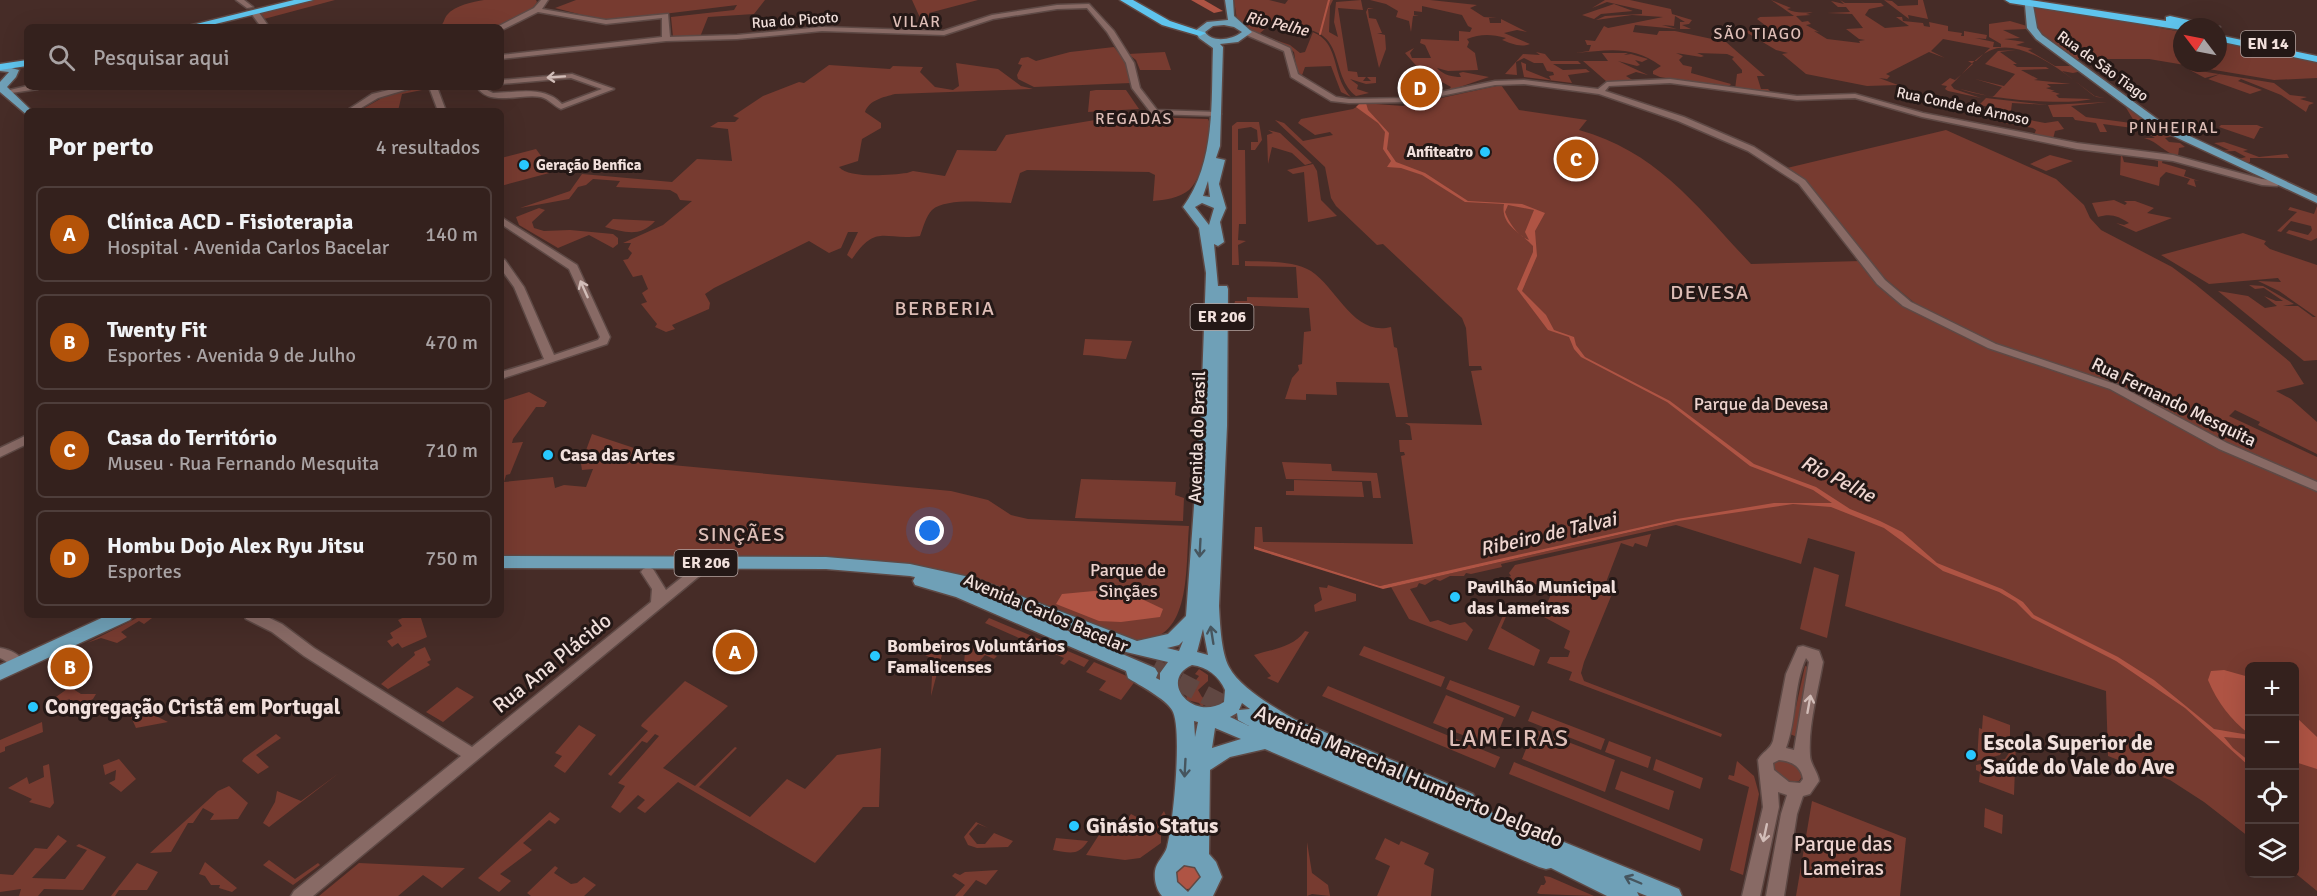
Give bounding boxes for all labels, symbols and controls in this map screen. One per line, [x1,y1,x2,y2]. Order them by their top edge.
water label: Rio Pelhe [1244,7,1311,41]
street label: Rua do Picoto [751,8,839,32]
district label: VILAR [893,12,941,32]
north arrow [2173,18,2227,72]
search box [24,24,504,90]
district label: SÃO TIAGO [1714,24,1802,44]
street label: Rua de São Tiago [2054,27,2152,105]
road number: EN 14 [2241,31,2295,57]
icon: search [45,41,78,74]
text: Pesquisar aqui [93,44,229,71]
pin: D [1400,66,1440,110]
one-way arrow [547,72,567,83]
street label: Rua Conde de Arnoso [1895,83,2031,129]
district label: REGADAS [1095,109,1173,129]
district label: PINHEIRAL [2129,118,2219,138]
text: Por perto [48,131,154,163]
text: 4 resultados [376,135,480,160]
pin: C [1556,136,1596,182]
place label: Anfiteatro [1406,143,1473,161]
marker: Anfiteatro [1478,145,1492,159]
place label: Geração Benfica [536,156,642,174]
marker: Geração Benfica [517,158,531,172]
text: Clínica ACD - Fisioterapia [107,208,353,235]
text: A [63,222,76,247]
text: 140 m [425,222,478,247]
text: Hospital · Avenida Carlos Bacelar [107,235,389,260]
district label: DEVESA [1670,280,1750,305]
one-way arrow [578,281,590,299]
district label: BERBERIA [895,296,995,321]
road number: ER 206 [1190,304,1254,330]
text: Twenty Fit [107,316,207,343]
text: B [63,330,76,355]
text: 470 m [425,330,478,355]
text: Esportes · Avenida 9 de Julho [107,343,356,368]
street label: Rua Fernando Mesquita [2088,353,2260,451]
street label: Avenida do Brasil [1184,371,1210,503]
park label: Parque da Devesa [1694,393,1828,415]
text: Casa do Território [107,424,277,451]
text: C [63,438,76,463]
text: 710 m [425,438,478,463]
place label: Casa das Artes [560,444,675,466]
marker: Casa das Artes [541,448,555,462]
water label: Rio Pelhe [1797,450,1880,509]
text: Museu · Rua Fernando Mesquita [107,451,379,476]
water label: Ribeiro de Talvai [1477,506,1620,562]
your location [915,516,944,545]
district label: SINÇÃES [698,522,786,547]
text: Hombu Dojo Alex Ryu Jitsu [107,532,364,559]
one-way arrow [1195,538,1206,558]
text: D [63,546,76,571]
text: 750 m [425,546,478,571]
road number: ER 206 [674,550,738,576]
text: Esportes [107,559,181,584]
park label: Parque de Sinçães [1090,559,1166,602]
street label: Avenida Carlos Bacelar [961,568,1132,658]
place label: Pavilhão Municipal das Lameiras [1467,576,1617,619]
marker: Pavilhão Municipal das Lameiras [1448,590,1462,604]
street label: Rua Ana Plácido [487,607,617,719]
one-way arrow [1207,626,1218,645]
pin: A [716,630,754,674]
place label: Bombeiros Voluntários Famalicenses [887,635,1065,678]
pin: B [50,644,90,690]
marker: Bombeiros Voluntários Famalicenses [868,649,882,663]
map controls [2245,662,2299,878]
button: + [2245,662,2299,716]
place label: Congregação Cristã em Portugal [45,694,341,720]
one-way arrow [1804,694,1815,714]
street label: Avenida Marechal Humberto Delgado [1251,699,1567,853]
marker: Congregação Cristã em Portugal [26,700,40,714]
button: − [2245,716,2299,770]
district label: LAMEIRAS [1448,723,1570,753]
place label: Escola Superior de Saúde do Vale do Ave [1983,730,2175,780]
marker: Escola Superior de Saúde do Vale do Ave [1964,748,1978,762]
one-way arrow [1179,758,1190,777]
button: locate [2245,770,2299,824]
place label: Ginásio Status [1086,813,1218,839]
marker: Ginásio Status [1067,819,1081,833]
one-way arrow [1759,822,1770,842]
button: layers [2245,824,2299,878]
park label: Parque das Lameiras [1794,831,1892,881]
one-way arrow [1624,874,1642,885]

